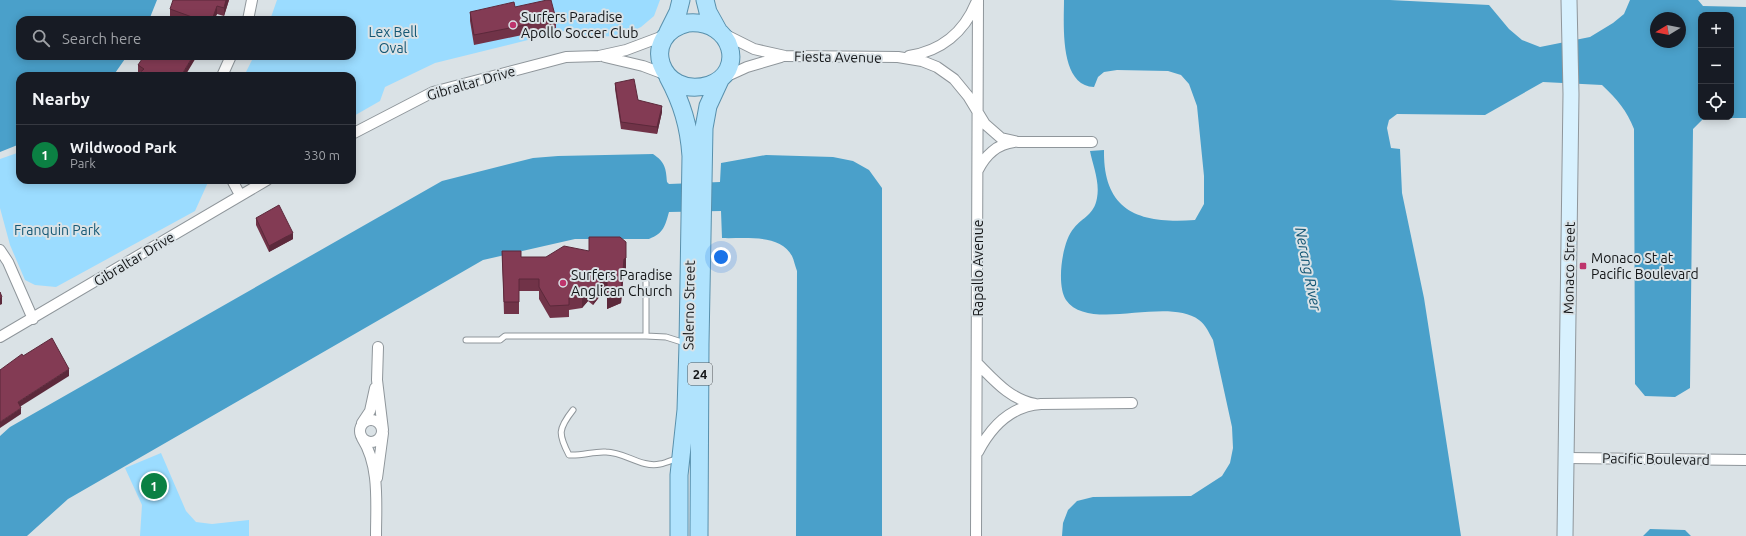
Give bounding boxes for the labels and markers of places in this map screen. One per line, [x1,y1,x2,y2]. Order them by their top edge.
place label: Surfers Paradise Apollo Soccer Club [521,9,638,41]
marker: Surfers Paradise Apollo Soccer Club [508,20,518,30]
place label: Monaco St at Pacific Boulevard [1591,250,1699,282]
marker: Monaco St at Pacific Boulevard [1578,261,1588,271]
place label: Surfers Paradise Anglican Church [571,267,673,299]
marker: Surfers Paradise Anglican Church [558,278,568,288]
pin: 1 [141,471,167,501]

